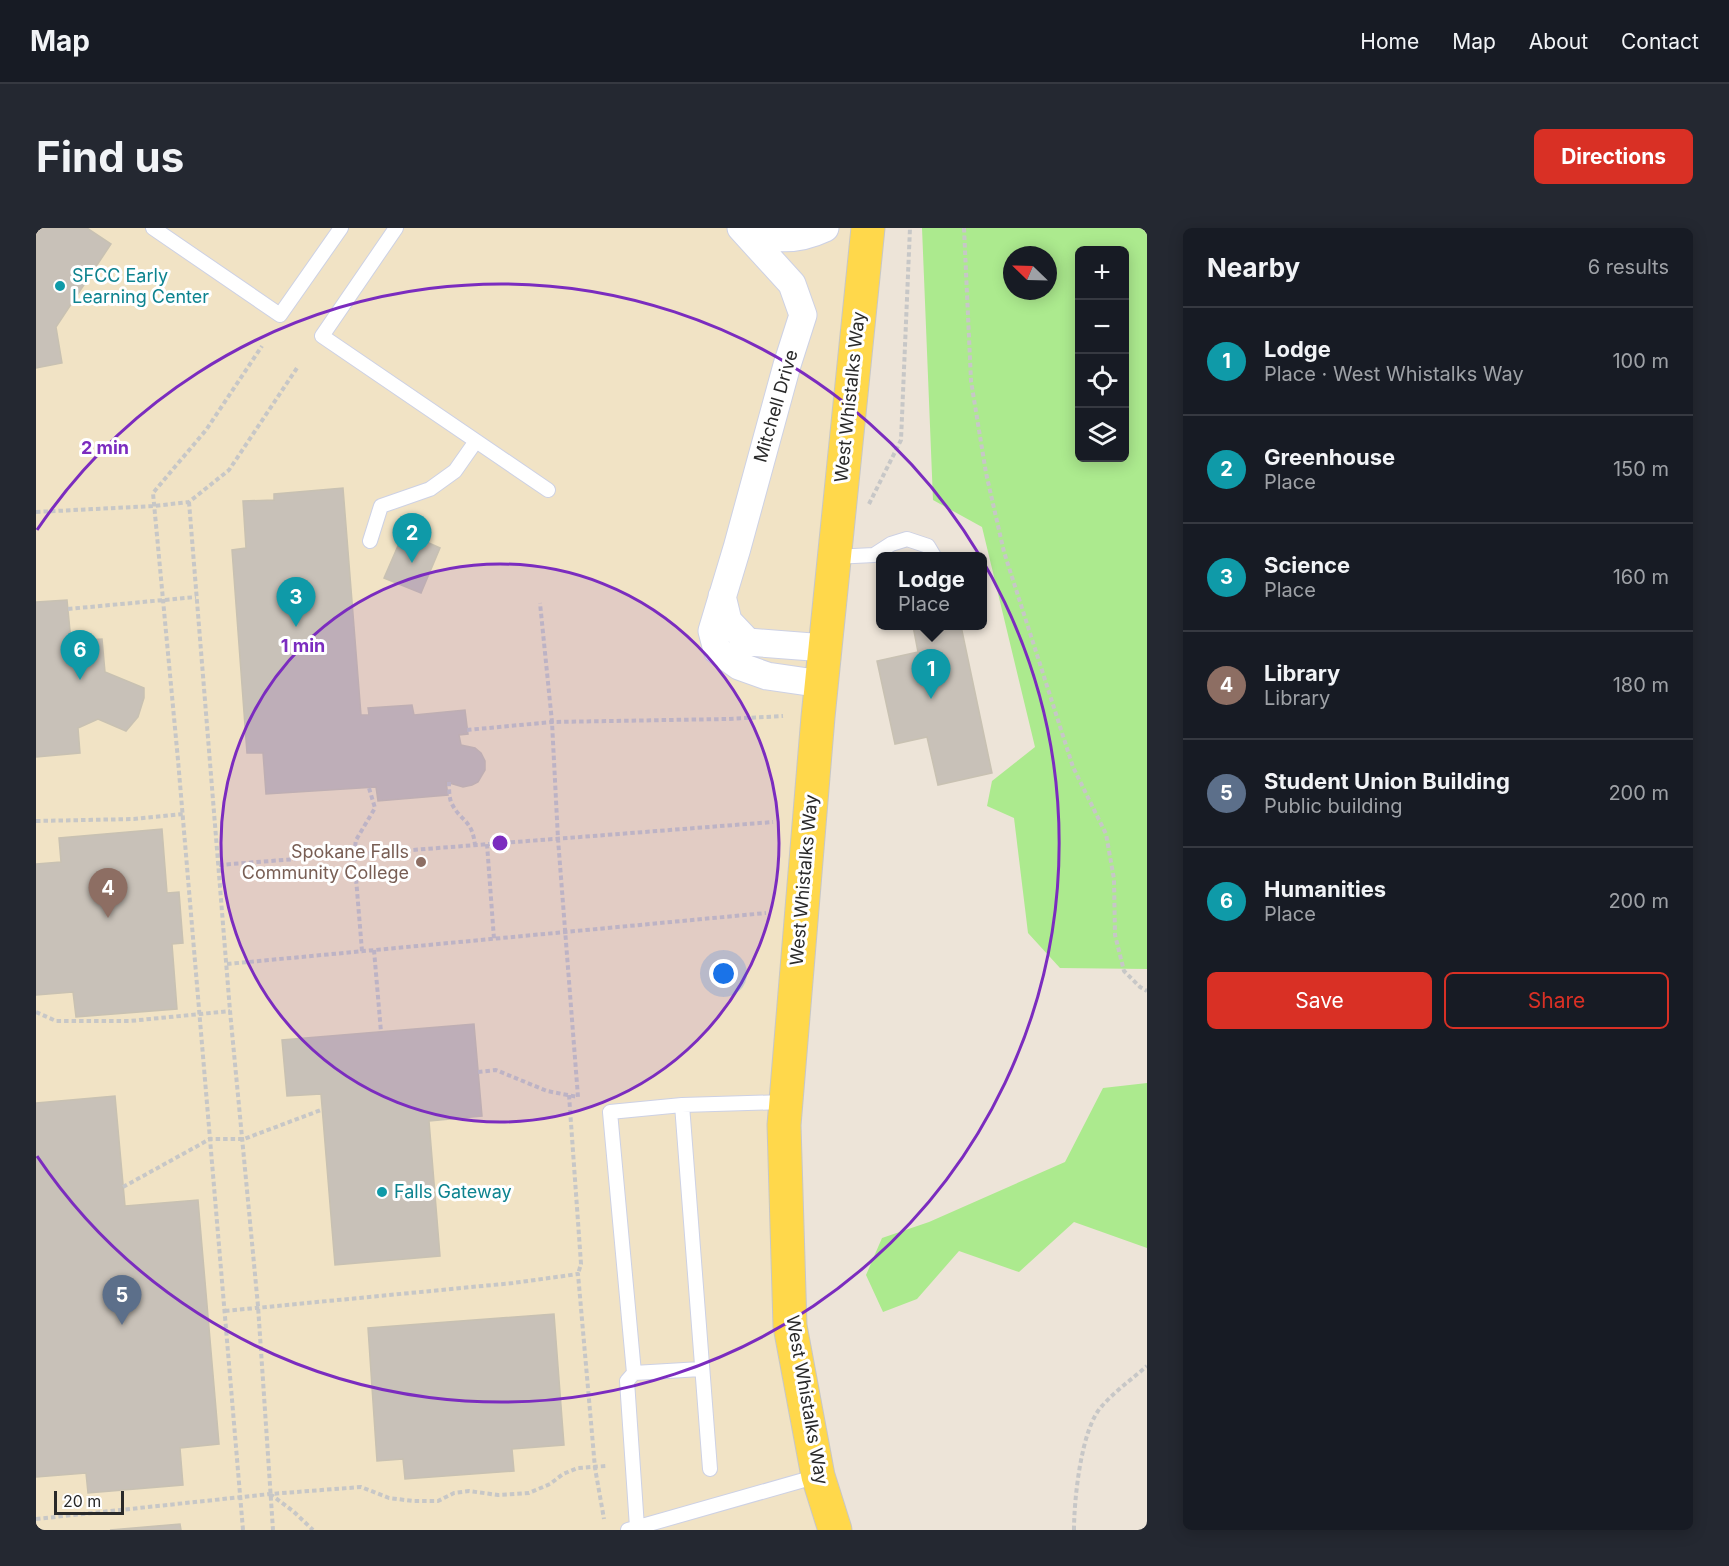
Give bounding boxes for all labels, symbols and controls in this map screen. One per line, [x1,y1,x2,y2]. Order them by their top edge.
text: Map [30,24,90,58]
text: Home [1360,29,1419,54]
text: Map [1452,29,1496,54]
text: About [1529,29,1588,54]
text: Contact [1621,29,1699,54]
button: Directions [1534,129,1693,184]
text: Find us [36,131,184,182]
north arrow [1003,246,1057,300]
map controls [1075,246,1129,462]
button: + [1075,246,1129,300]
text: Nearby [1207,252,1300,283]
text: 6 results [1588,255,1669,279]
place label: SFCC Early Learning Center [72,265,209,307]
marker: SFCC Early Learning Center [53,279,67,293]
button: − [1075,300,1129,354]
street label: West Whistalks Way [830,310,869,483]
text: Lodge [1264,336,1331,362]
street label: Mitchell Drive [749,347,802,465]
text: 1 [1222,349,1231,373]
text: 100 m [1612,349,1669,373]
button: locate [1075,354,1129,408]
text: Place · West Whistalks Way [1264,362,1524,386]
button: layers [1075,408,1129,462]
text: 2 min [81,437,129,458]
text: Greenhouse [1264,444,1395,470]
text: 2 [1220,457,1233,481]
text: 150 m [1613,457,1669,481]
text: Place [1264,470,1316,494]
pin: 2 [392,514,431,563]
popup [876,552,987,630]
text: Science [1264,552,1350,578]
text: 3 [1220,565,1233,589]
text: 160 m [1613,565,1669,589]
text: Lodge [898,566,965,592]
pin: 3 [276,578,316,627]
text: Place [1264,578,1316,602]
text: Place [898,592,950,616]
pin: 6 [60,630,99,680]
text: 1 min [281,635,325,656]
pin: 1 [912,650,950,699]
text: Library [1264,660,1340,686]
text: 4 [1220,673,1233,697]
text: 180 m [1613,673,1669,697]
text: Library [1264,686,1330,710]
text: Student Union Building [1264,768,1510,794]
text: 5 [1220,781,1233,805]
text: 200 m [1608,781,1669,805]
street label: West Whistalks Way [786,794,821,966]
text: Public building [1264,794,1403,818]
centre of rings [490,833,510,853]
place label: Spokane Falls Community College [242,841,409,883]
marker: Spokane Falls Community College [414,855,428,869]
pin: 4 [88,868,128,918]
text: Humanities [1264,876,1386,902]
text: 6 [1220,889,1233,913]
text: 200 m [1608,889,1669,913]
text: Place [1264,902,1316,926]
your location [709,959,738,988]
button: Save [1207,972,1432,1029]
button: Share [1444,972,1669,1029]
place label: Falls Gateway [394,1181,512,1202]
marker: Falls Gateway [375,1185,389,1199]
pin: 5 [102,1276,142,1325]
street label: West Whistalks Way [782,1314,833,1486]
scale bar [54,1488,124,1516]
text: 20 m [63,1491,101,1511]

